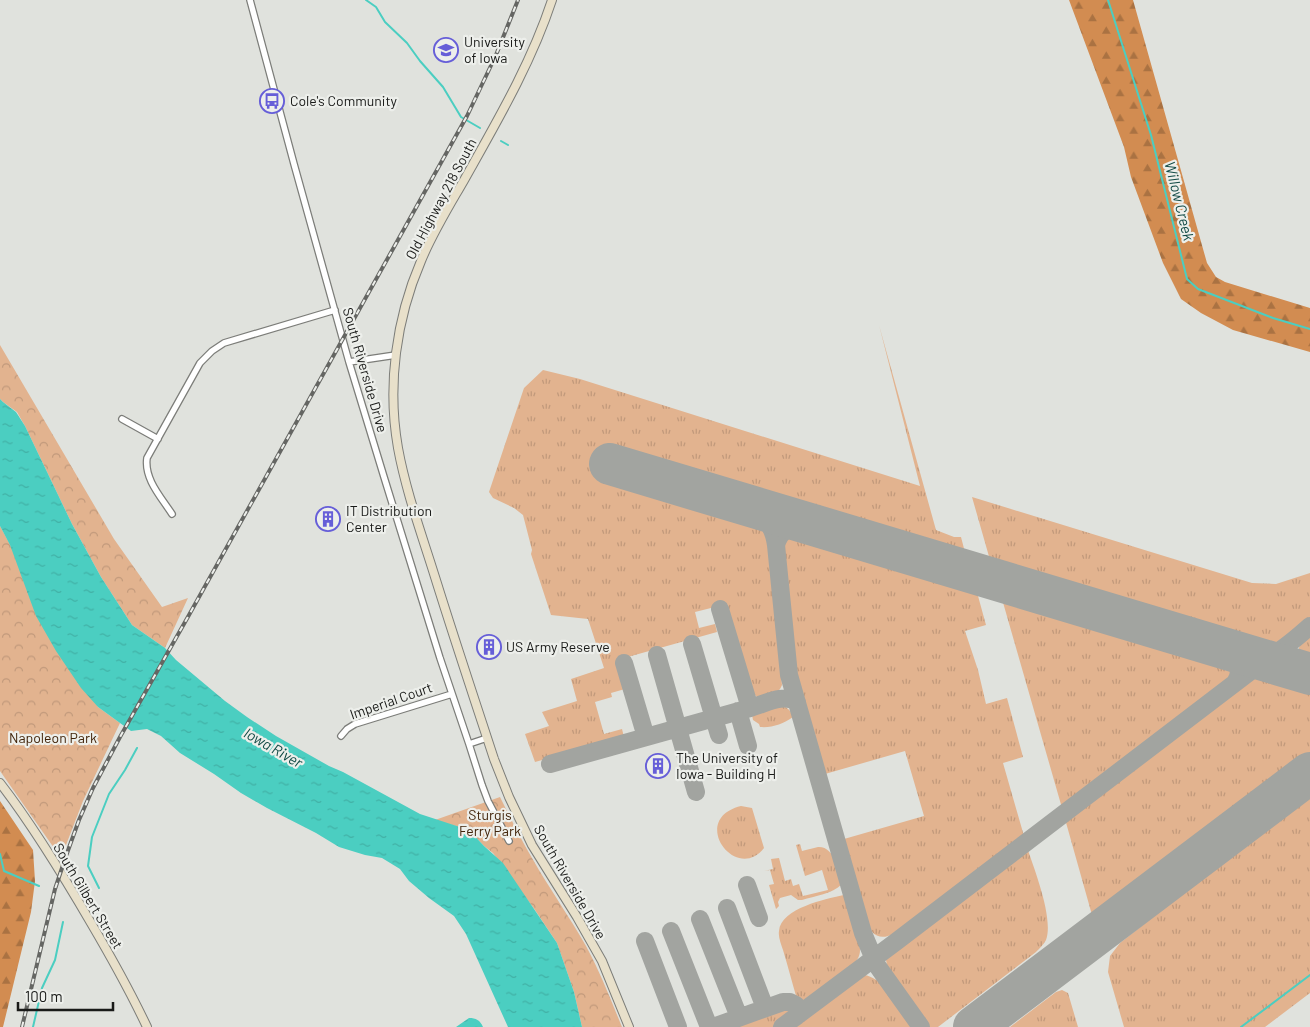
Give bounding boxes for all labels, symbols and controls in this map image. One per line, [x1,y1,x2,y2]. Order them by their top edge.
place label: University of Iowa [464,33,526,66]
school or university icon: University of Iowa [433,37,459,63]
bus stop icon: Cole's Community [259,88,285,114]
place label: Cole's Community [290,92,398,109]
street label: Old Highway 218 South [401,135,480,262]
water label: Willow Creek [1161,159,1199,243]
street label: South Riverside Drive [339,305,391,434]
place label: IT Distribution Center [346,502,432,535]
building icon: IT Distribution Center [315,506,341,532]
building icon: US Army Reserve [476,634,502,660]
place label: US Army Reserve [506,638,610,655]
street label: Imperial Court [347,678,434,723]
water label: Iowa River [241,723,307,771]
park label: Napoleon Park [9,729,97,746]
place label: The University of Iowa - Building H [676,749,778,782]
building icon: The University of Iowa - Building H [645,753,671,779]
park label: Sturgis Ferry Park [459,806,521,839]
street label: South Riverside Drive [531,822,610,942]
street label: South Gilbert Street [50,840,127,952]
scale bar [18,980,112,1012]
text: 100 m [25,987,63,1005]

